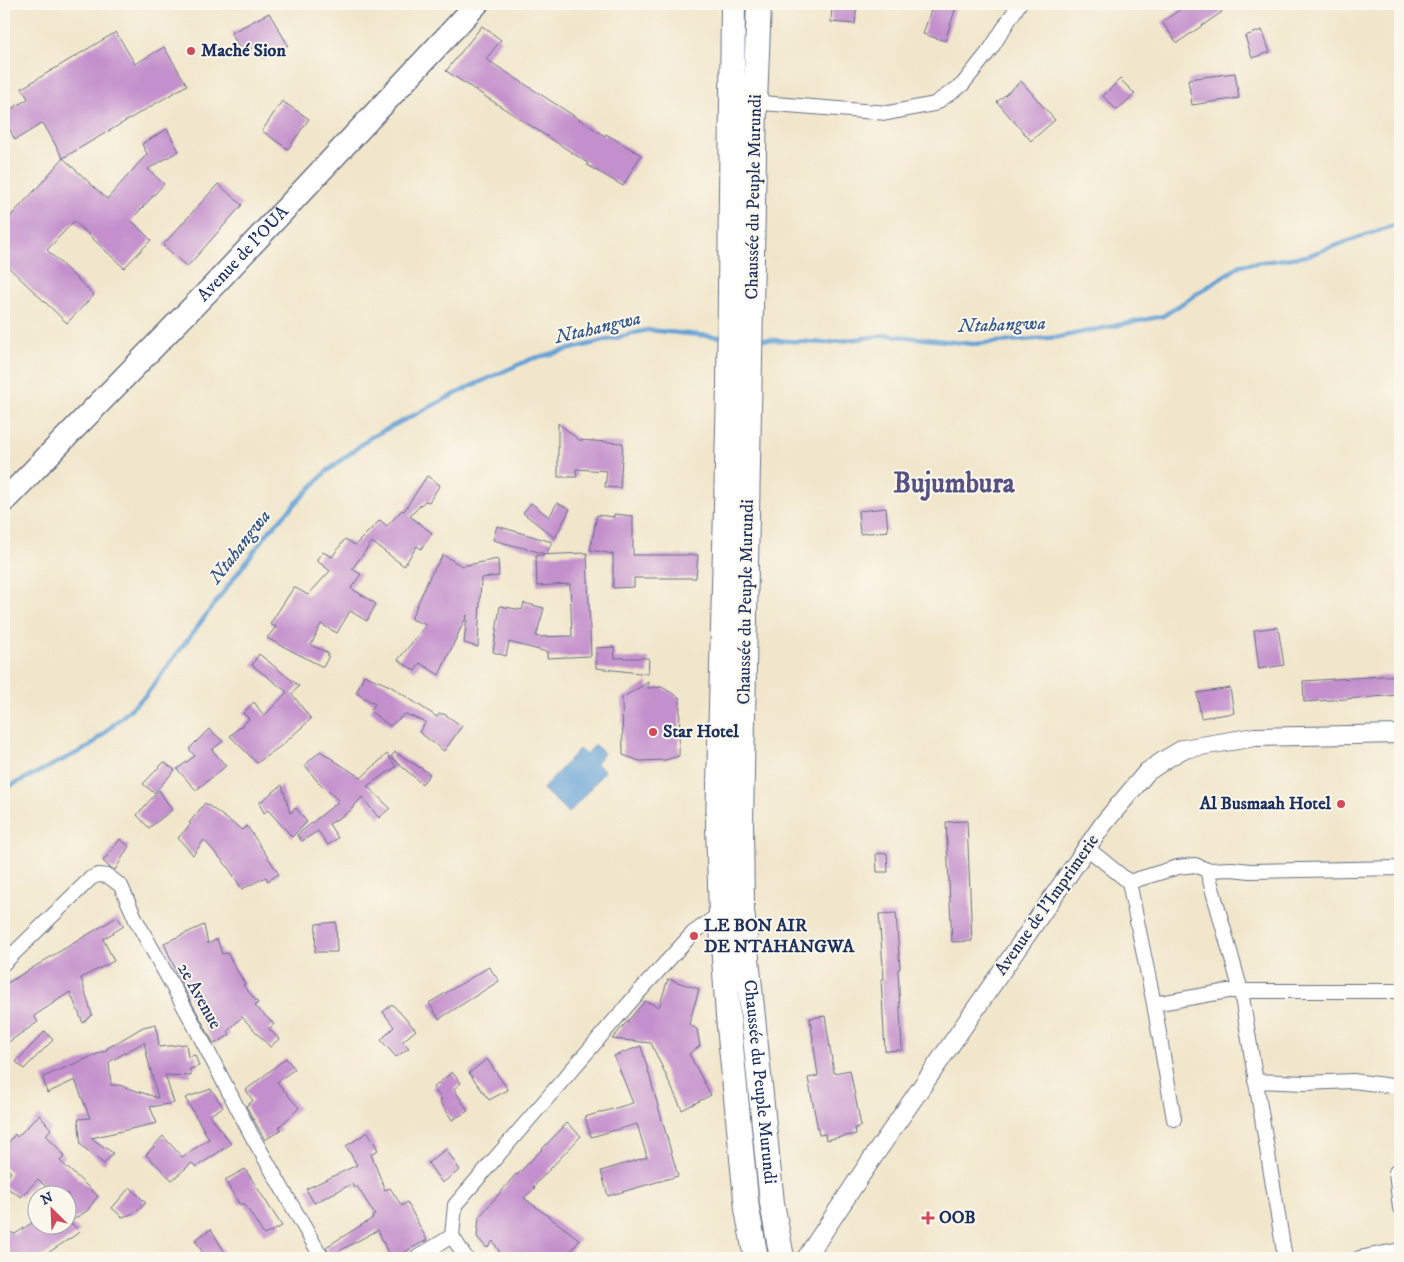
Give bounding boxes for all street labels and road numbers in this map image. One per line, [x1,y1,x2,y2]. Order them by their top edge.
street label: Chaussée du Peuple Murundi [741,94,767,300]
street label: Avenue de l'OUA [193,201,294,306]
street label: Chaussée du Peuple Murundi [733,499,759,705]
street label: Avenue de l'Imprimerie [990,830,1104,980]
street label: 2e Avenue [172,959,226,1033]
street label: Chaussée du Peuple Murundi [738,979,781,1185]

